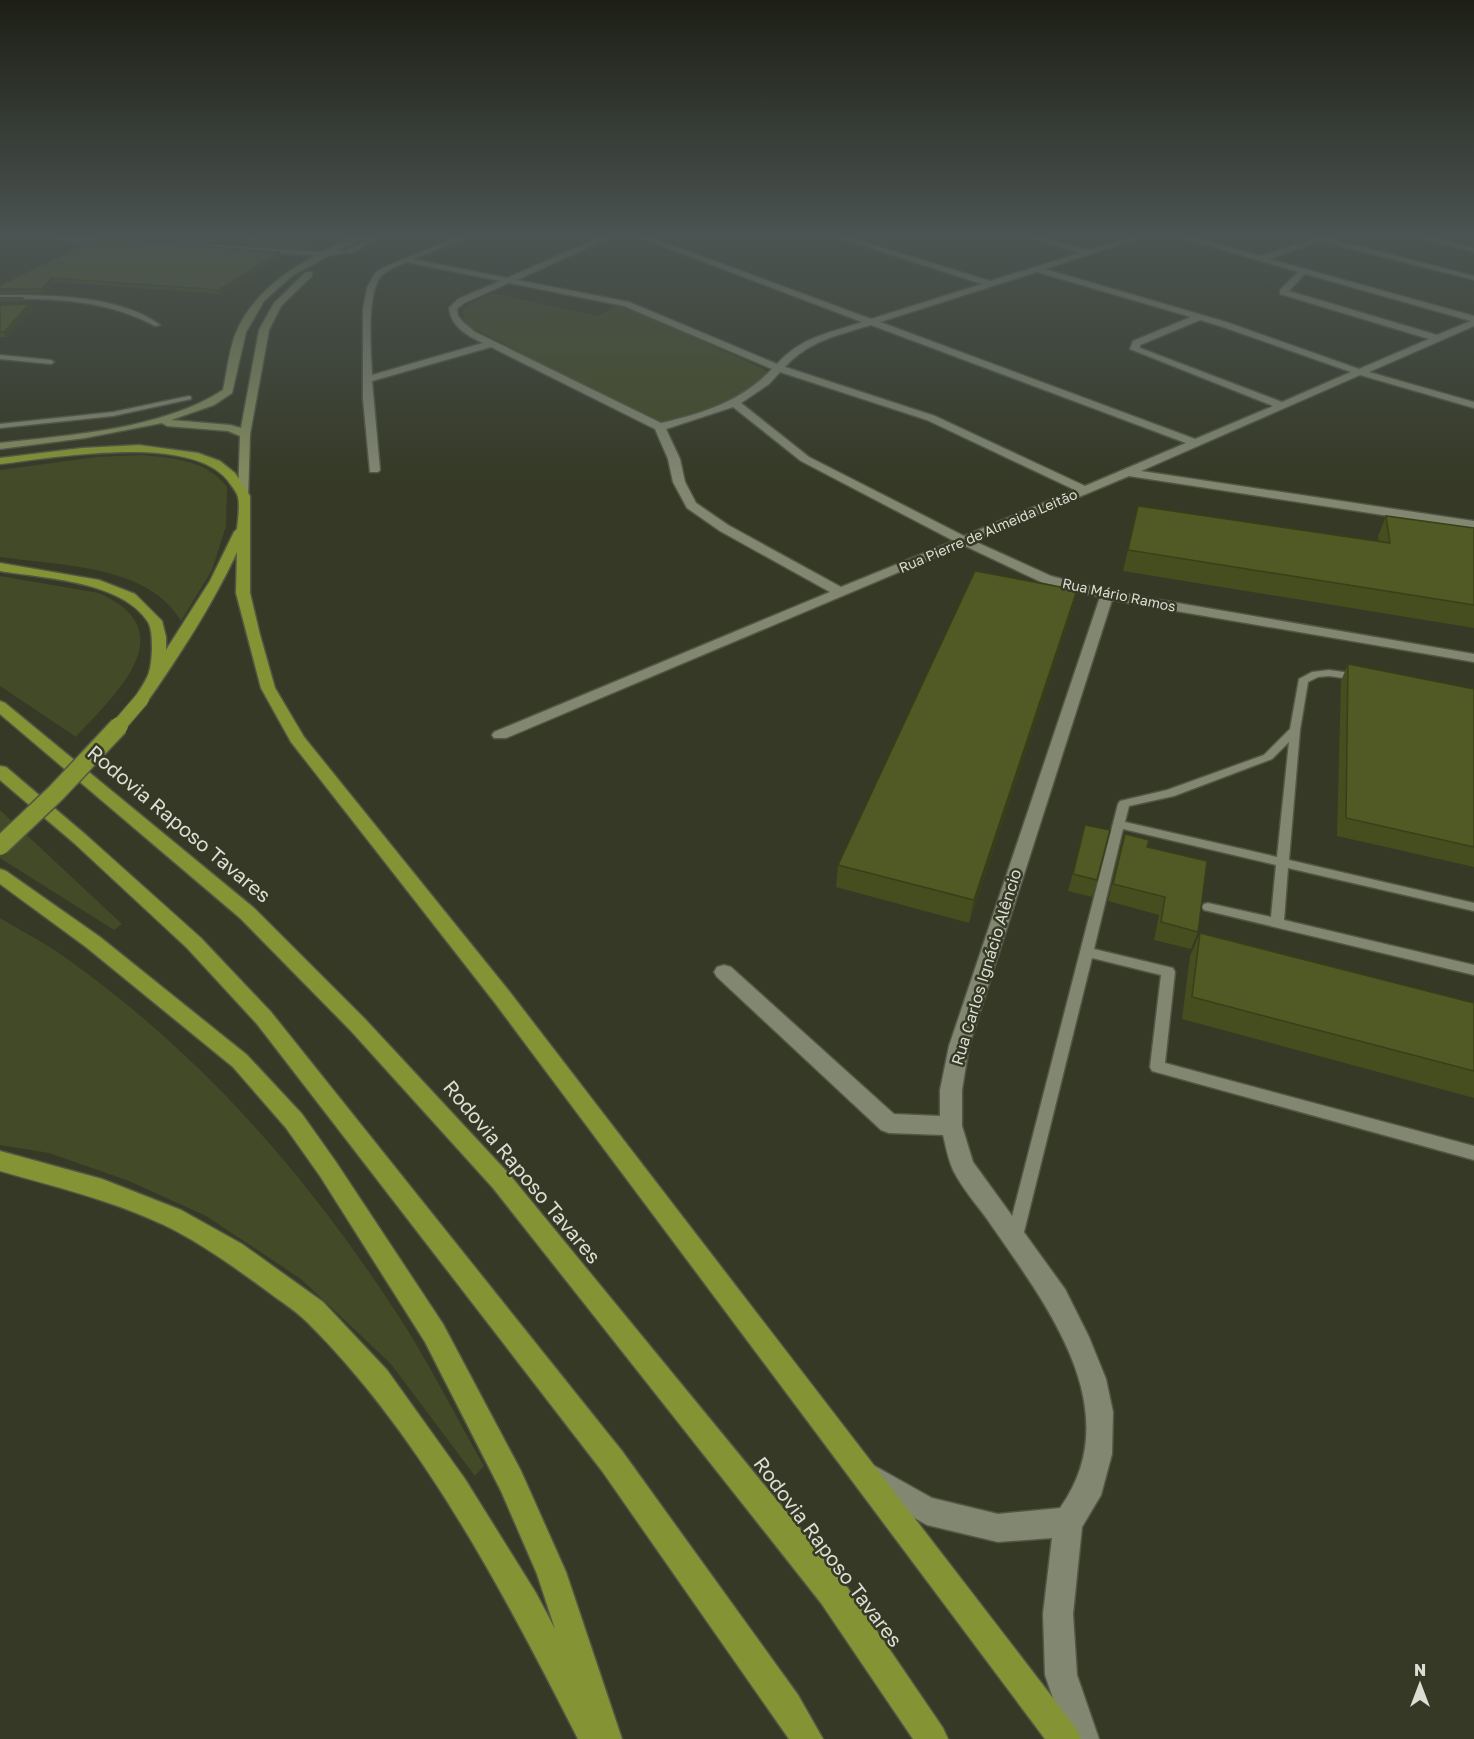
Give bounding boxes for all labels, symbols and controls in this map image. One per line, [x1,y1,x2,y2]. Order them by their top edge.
street label: Rua Pierre de Almeida Leitão [896,485,1080,576]
street label: Rua Mário Ramos [1061,574,1177,615]
street label: Rodovia Raposo Tavares [83,739,276,907]
street label: Rua Carlos Ignácio Alêncio [947,867,1025,1067]
street label: Rodovia Raposo Tavares [439,1075,607,1268]
street label: Rodovia Raposo Tavares [749,1452,908,1651]
north arrow [1390,1655,1450,1715]
text: N [1414,1660,1426,1680]

